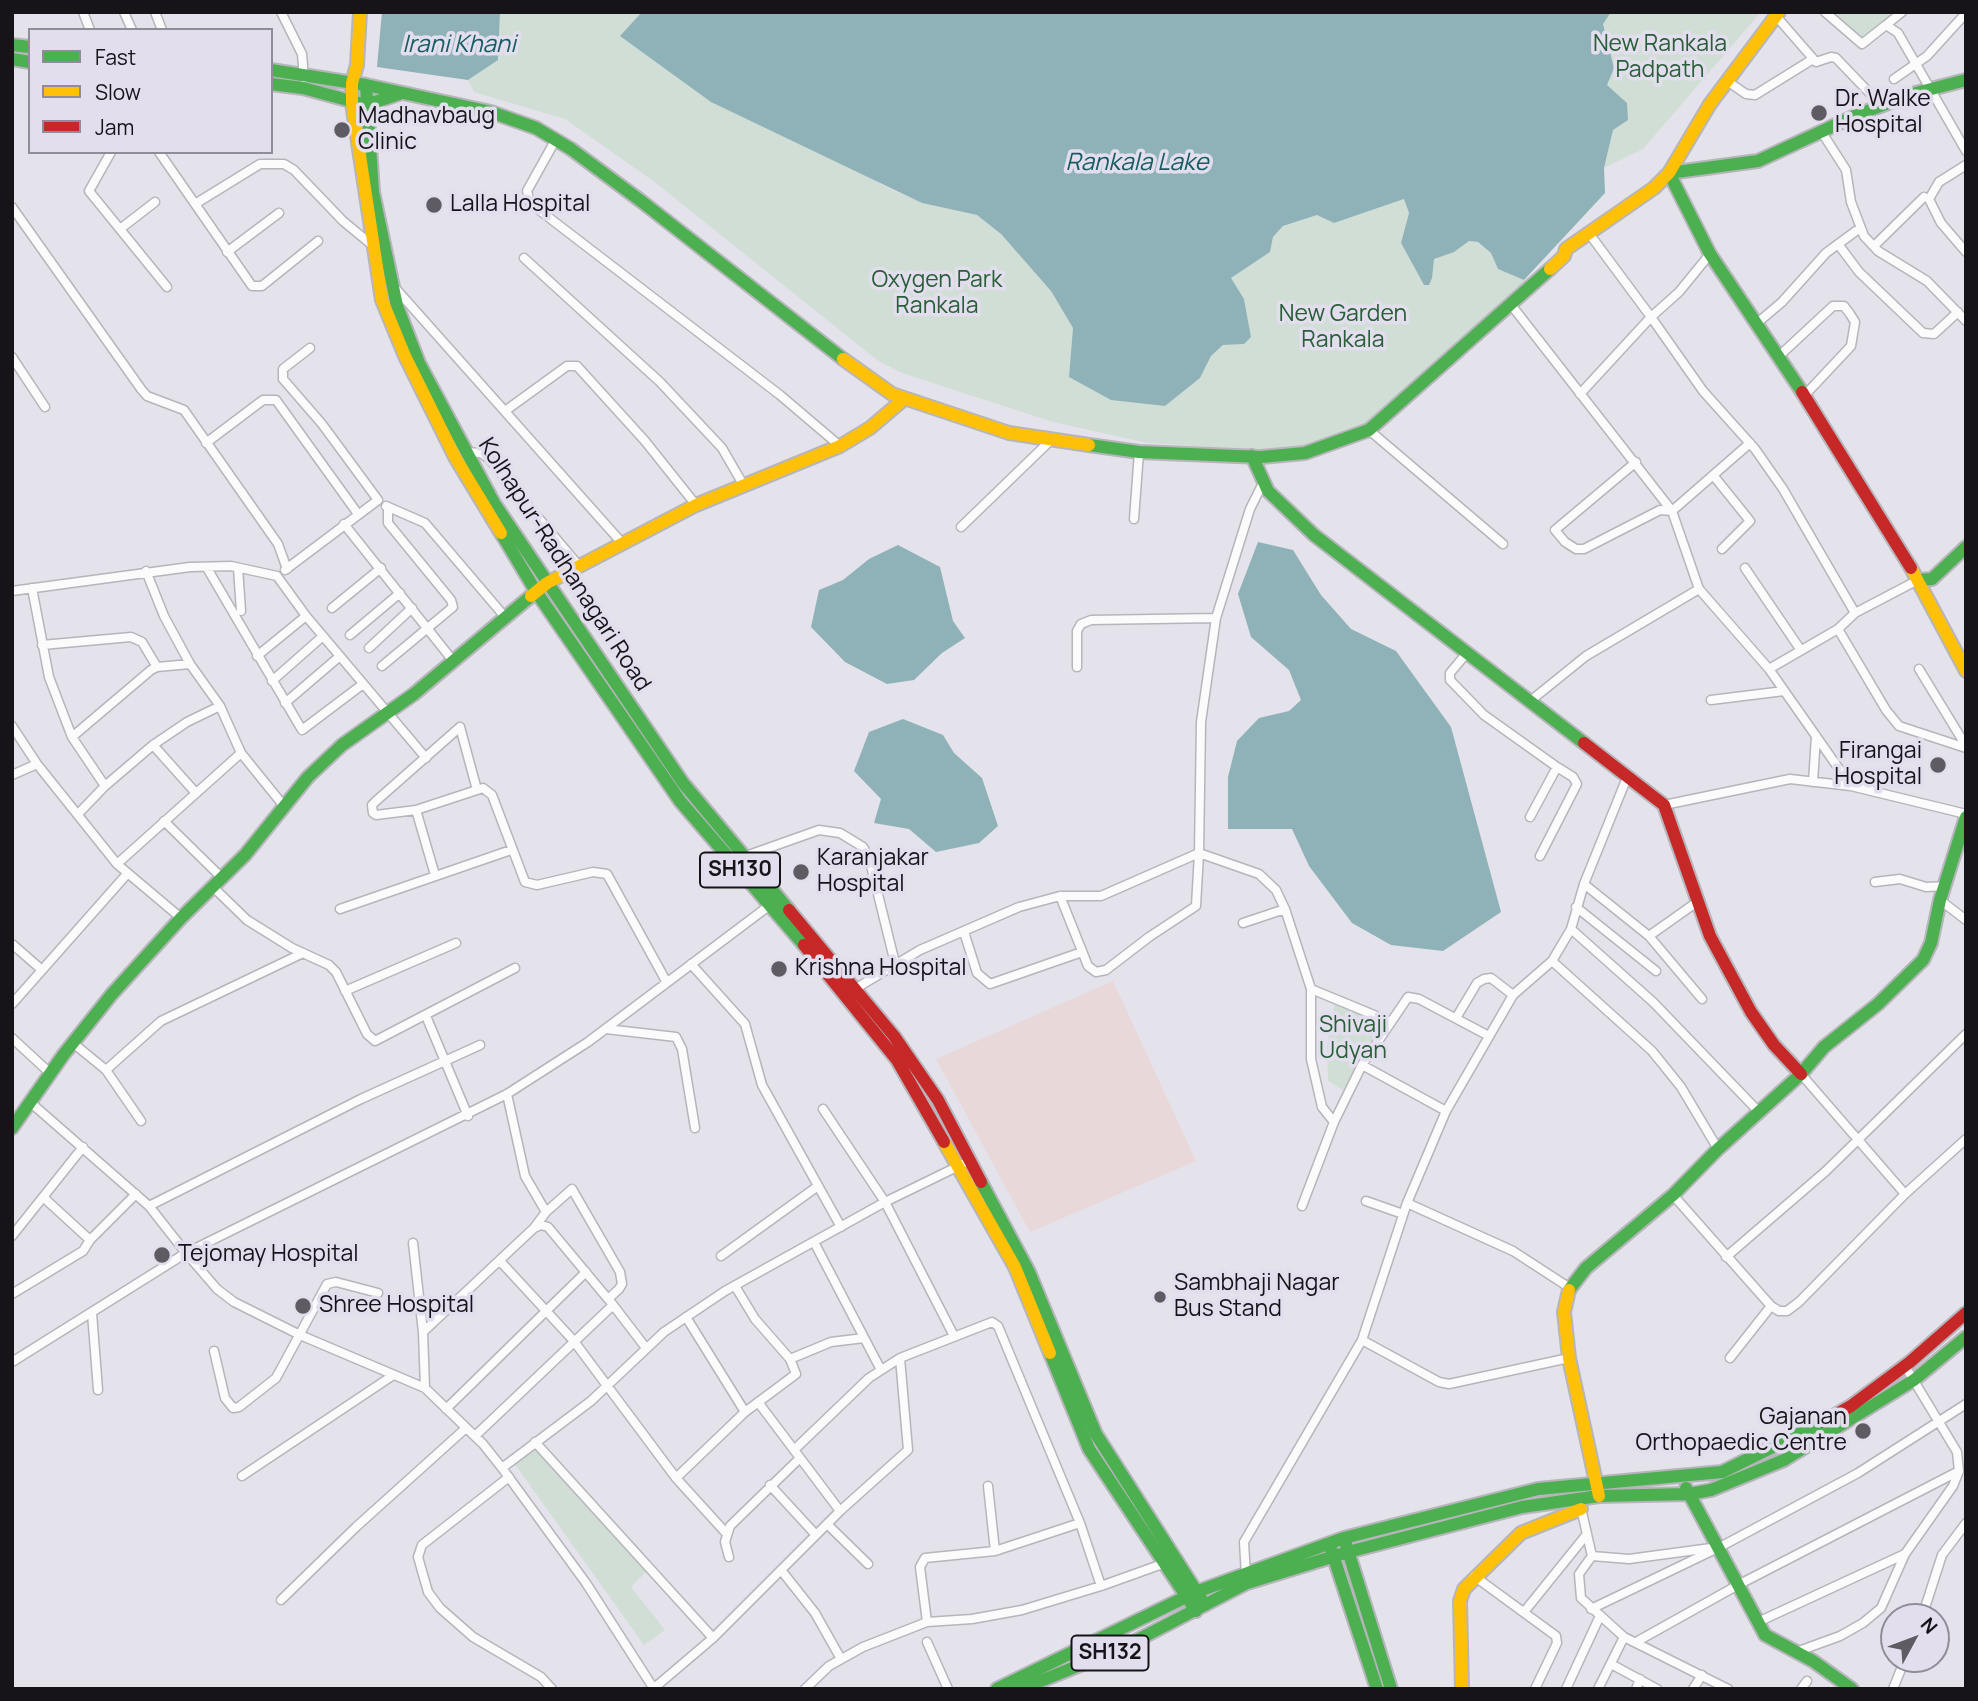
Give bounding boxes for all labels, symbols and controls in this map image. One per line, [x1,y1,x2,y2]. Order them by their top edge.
legend [28,28,273,154]
water label: Irani Khani [402,31,516,59]
park label: New Rankala Padpath [1593,31,1727,85]
text: Fast [95,43,136,71]
text: Slow [95,78,141,106]
place label: Dr. Walke Hospital [1835,86,1931,140]
place label: Madhavbaug Clinic [358,103,495,157]
marker: Dr. Walke Hospital [1809,103,1829,123]
text: Jam [95,113,134,141]
marker: Madhavbaug Clinic [332,120,352,140]
water label: Rankala Lake [1066,149,1208,177]
place label: Lalla Hospital [450,191,590,219]
marker: Lalla Hospital [424,195,444,215]
park label: Oxygen Park Rankala [872,267,1002,321]
park label: New Garden Rankala [1279,301,1407,355]
street label: Kolhapur-Radhanagari Road [472,433,656,697]
place label: Firangai Hospital [1834,738,1922,792]
marker: Firangai Hospital [1928,755,1948,775]
place label: Karanjakar Hospital [817,845,929,899]
road number: SH130 [700,852,780,888]
marker: Karanjakar Hospital [791,862,811,882]
place label: Krishna Hospital [795,955,967,983]
marker: Krishna Hospital [769,959,789,979]
park label: Shivaji Udyan [1319,1012,1387,1066]
place label: Tejomay Hospital [178,1241,359,1269]
marker: Tejomay Hospital [152,1245,172,1265]
place label: Sambhaji Nagar Bus Stand [1174,1270,1339,1324]
marker: Sambhaji Nagar Bus Stand [1152,1289,1168,1305]
place label: Shree Hospital [319,1292,474,1320]
marker: Shree Hospital [293,1296,313,1316]
place label: Gajanan Orthopaedic Centre [1635,1404,1847,1458]
marker: Gajanan Orthopaedic Centre [1853,1421,1873,1441]
north arrow [1880,1603,1950,1673]
text: N [1915,1612,1944,1639]
road number: SH132 [1072,1636,1148,1670]

